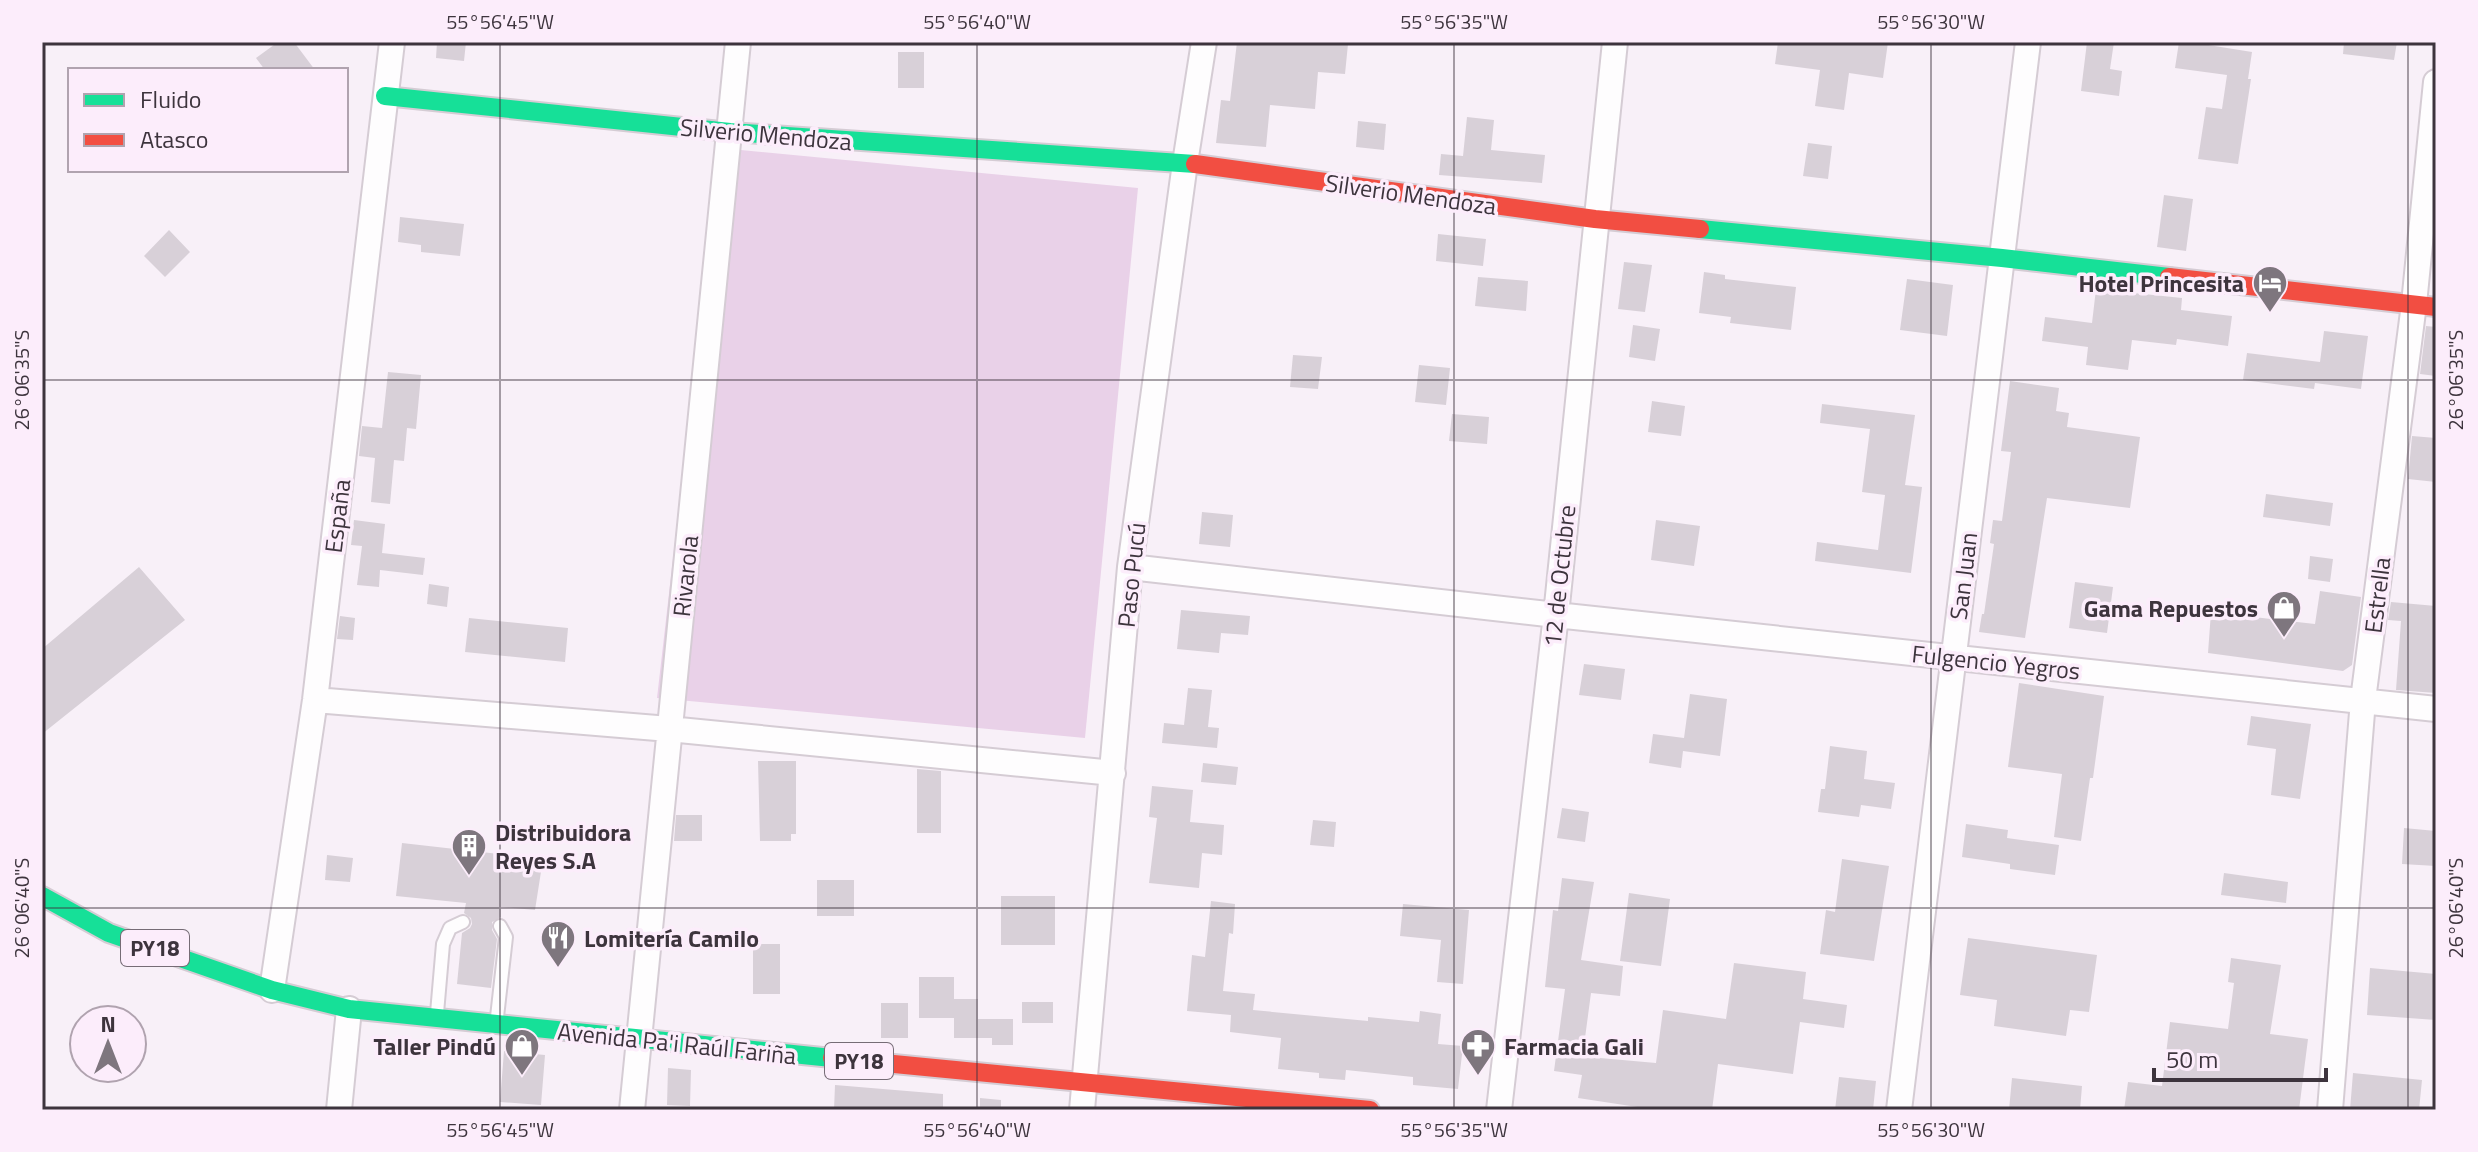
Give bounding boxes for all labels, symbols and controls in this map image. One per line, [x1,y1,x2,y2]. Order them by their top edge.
text: 55°56'45"W [446,6,554,37]
text: 55°56'40"W [923,6,1031,37]
text: 55°56'35"W [1400,6,1508,37]
text: 55°56'30"W [1877,6,1985,37]
legend [68,68,348,172]
text: Fluido [140,81,202,117]
street label: Silverio Mendoza [679,109,853,159]
text: Atasco [140,121,209,157]
street label: Silverio Mendoza [1323,164,1499,224]
hotel icon: Hotel Princesita [2251,264,2289,314]
place label: Hotel Princesita [2078,265,2244,301]
text: 26°06'35"S [6,330,37,430]
text: 26°06'35"S [2440,330,2471,430]
street label: España [315,477,359,555]
street label: 12 de Octubre [1534,503,1584,649]
street label: Paso Pucú [1108,521,1154,629]
street label: San Juan [1940,530,1986,622]
street label: Rivarola [663,533,707,619]
street label: Estrella [2354,555,2400,635]
shop icon: Gama Repuestos [2265,589,2303,639]
place label: Gama Repuestos [2084,590,2258,626]
street label: Fulgencio Yegros [1910,635,2082,689]
place label: Distribuidora Reyes S.A [495,814,631,878]
building icon: Distribuidora Reyes S.A [450,827,488,877]
text: 26°06'40"S [6,858,37,958]
text: 26°06'40"S [2440,858,2471,958]
restaurant icon: Lomitería Camilo [539,919,577,969]
place label: Lomitería Camilo [584,920,759,956]
road number: PY18 [121,930,189,966]
north arrow [68,1004,148,1084]
text: N [100,1007,116,1041]
street label: Avenida Pa'i Raúl Fariña [556,1013,798,1073]
shop icon: Taller Pindú [503,1027,541,1077]
pharmacy icon: Farmacia Gali [1459,1027,1497,1077]
place label: Taller Pindú [373,1028,496,1064]
place label: Farmacia Gali [1504,1028,1644,1064]
scale bar [2154,1032,2326,1082]
text: 50 m [2166,1041,2218,1077]
road number: PY18 [825,1043,893,1079]
text: 55°56'45"W [446,1114,554,1145]
text: 55°56'40"W [923,1114,1031,1145]
text: 55°56'35"W [1400,1114,1508,1145]
text: 55°56'30"W [1877,1114,1985,1145]

